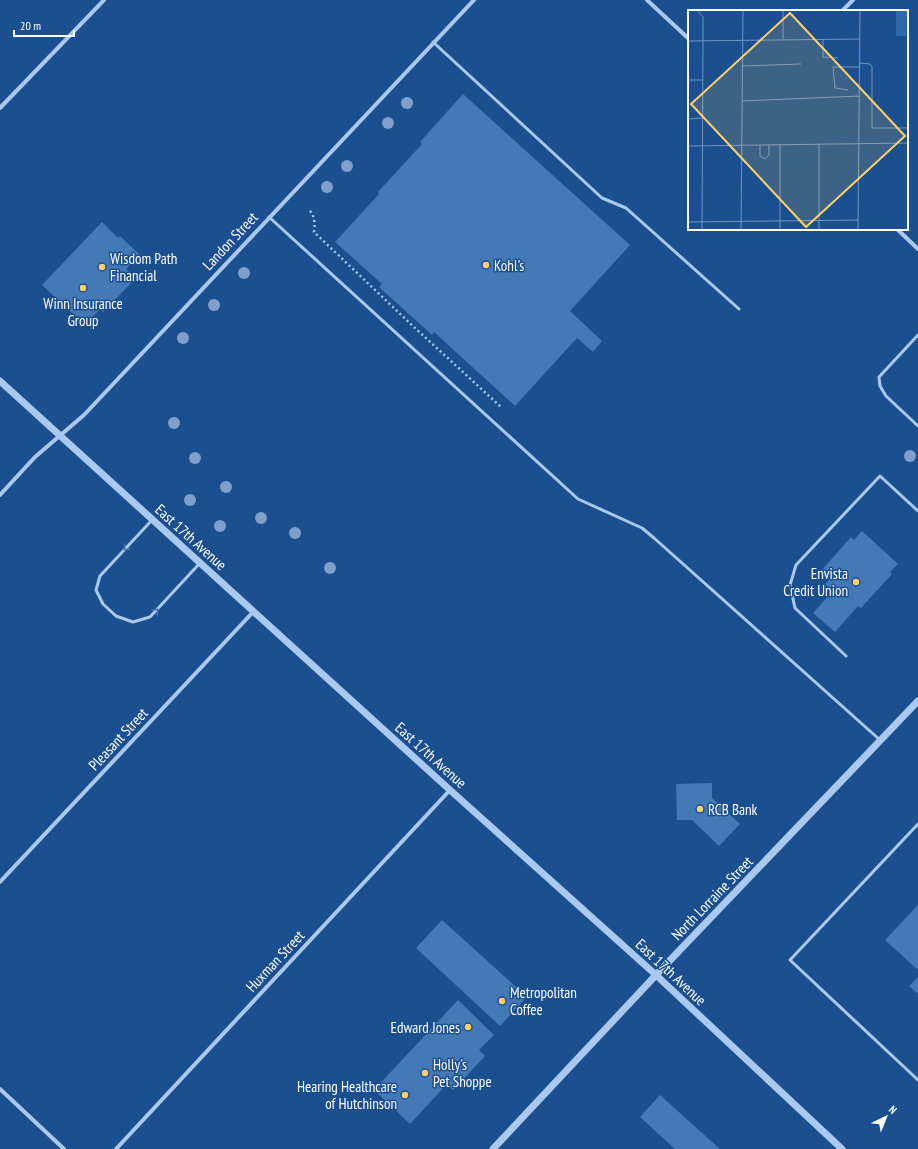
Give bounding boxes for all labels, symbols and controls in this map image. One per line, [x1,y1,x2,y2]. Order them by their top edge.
inset map [688,10,908,230]
scale bar [14,12,74,38]
text: 20 m [20,18,41,33]
street label: Landon Street [198,208,262,274]
place label: Wisdom Path Financial [110,249,177,285]
place label: Kohl's [494,256,524,275]
marker: Kohl's [481,260,491,270]
marker: Wisdom Path Financial [97,262,107,272]
marker: Winn Insurance Group [78,283,88,293]
place label: Winn Insurance Group [43,294,123,330]
street label: East 17th Avenue [151,500,231,574]
one-way arrow [123,543,131,551]
place label: Envista Credit Union [783,564,848,600]
marker: Envista Credit Union [851,577,861,587]
one-way arrow [151,608,158,616]
street label: Pleasant Street [84,704,152,774]
street label: East 17th Avenue [391,718,471,792]
place label: RCB Bank [708,800,758,819]
marker: RCB Bank [695,804,705,814]
street label: North Lorraine Street [667,852,757,944]
street label: Huxman Street [242,926,308,996]
street label: East 17th Avenue [632,934,710,1010]
place label: Metropolitan Coffee [510,983,577,1019]
marker: Metropolitan Coffee [497,996,507,1006]
place label: Edward Jones [390,1018,460,1037]
marker: Edward Jones [463,1022,473,1032]
place label: Holly's Pet Shoppe [433,1055,492,1091]
marker: Holly's Pet Shoppe [420,1068,430,1078]
place label: Hearing Healthcare of Hutchinson [297,1077,397,1113]
marker: Hearing Healthcare of Hutchinson [400,1090,410,1100]
north arrow [866,1097,906,1137]
text: N [886,1103,900,1117]

